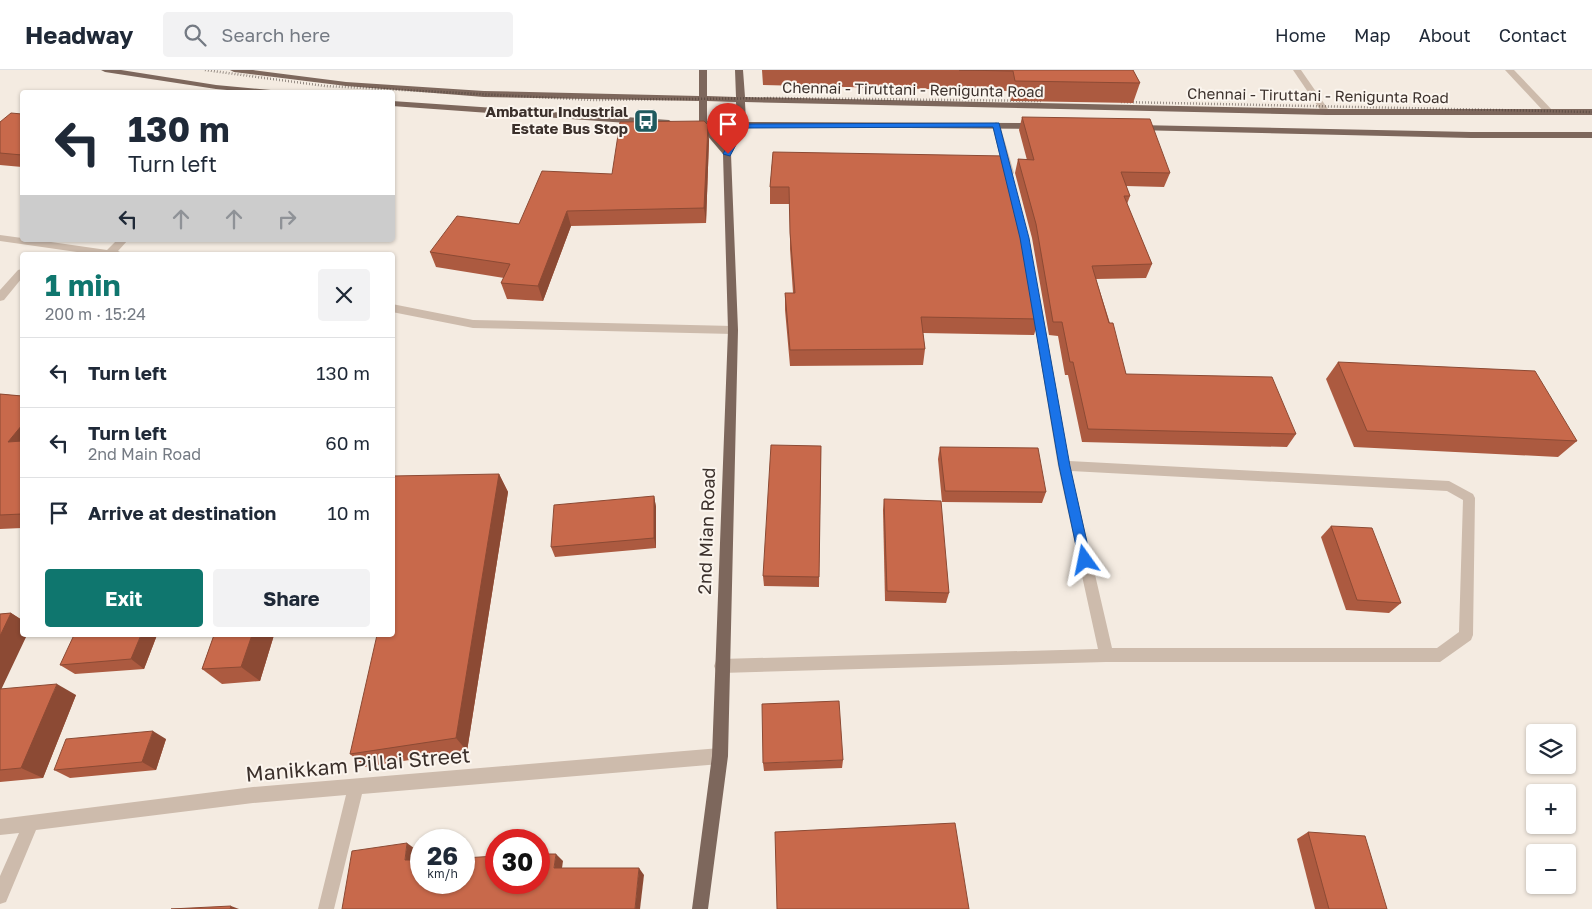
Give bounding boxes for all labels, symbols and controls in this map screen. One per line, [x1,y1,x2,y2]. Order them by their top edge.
search box [163,12,513,57]
text: Headway [25,20,133,49]
icon: search [181,21,209,49]
text: Search here [221,23,330,46]
text: Home [1275,24,1326,46]
text: Map [1354,24,1391,46]
text: About [1419,24,1471,46]
text: Contact [1499,24,1567,46]
street label: Chennai - Tiruttani - Renigunta Road [782,78,1044,100]
street label: Chennai - Tiruttani - Renigunta Road [1187,84,1449,106]
place label: Ambattur Industrial Estate Bus Stop [486,102,628,137]
pin [707,103,749,154]
text: 130 m [128,108,230,150]
bus stop icon: Ambattur Industrial Estate Bus Stop [633,108,659,134]
icon: left [45,110,110,175]
icon: arrive [714,110,742,138]
text: Turn left [128,150,217,177]
icon: left [114,205,142,233]
icon: ahead [167,205,195,233]
icon: ahead [220,205,248,233]
icon: right [273,205,301,233]
text: 1 min [45,267,121,303]
button: close [318,269,370,321]
text: 200 m · 15:24 [45,304,146,324]
icon: left [45,359,73,387]
text: Turn left [88,361,167,384]
text: 130 m [316,361,370,384]
text: Turn left [88,421,167,444]
icon: left [45,429,73,457]
text: 60 m [325,431,370,454]
text: 2nd Main Road [88,444,201,464]
street label: 2nd Mian Road [693,467,719,595]
icon: arrive [45,499,73,527]
text: Arrive at destination [88,501,276,524]
text: 10 m [327,501,370,524]
position arrow [1058,533,1110,585]
button: Exit [45,569,203,627]
button: Share [213,569,370,627]
map controls [1526,724,1576,894]
button: layers [1526,724,1576,774]
street label: Manikkam Pillai Street [244,741,471,787]
button: + [1526,784,1576,834]
speed limit sign: 30 [485,829,550,894]
text: 26 [427,840,458,871]
button: − [1526,844,1576,894]
text: km/h [427,866,458,881]

